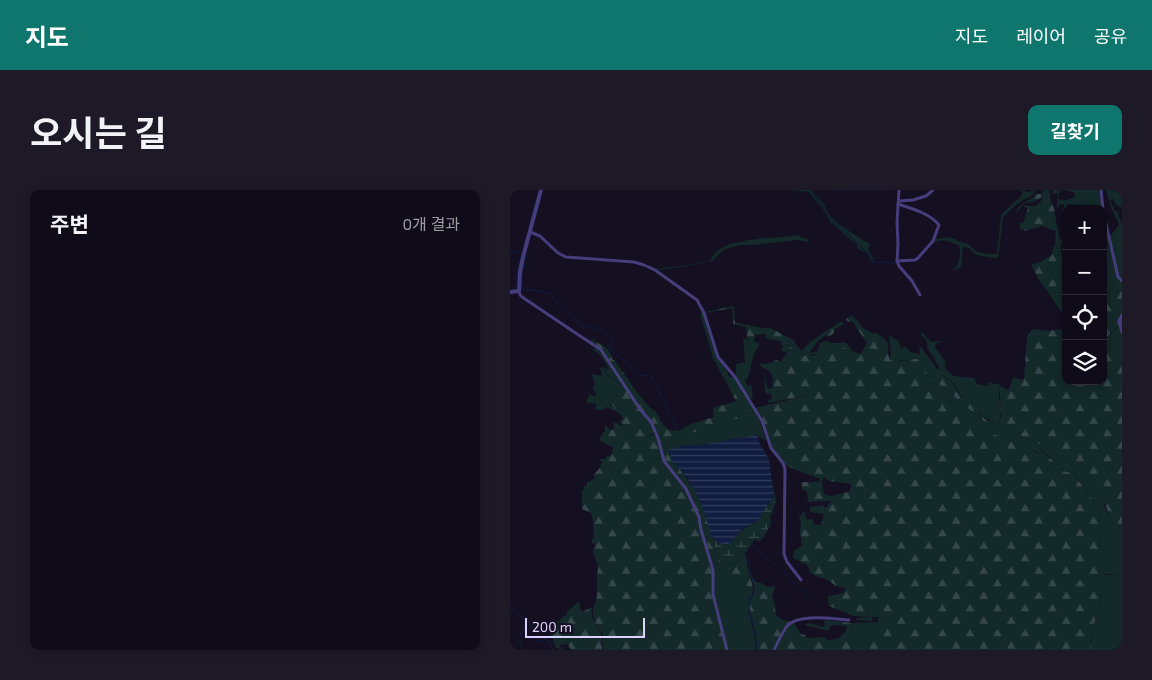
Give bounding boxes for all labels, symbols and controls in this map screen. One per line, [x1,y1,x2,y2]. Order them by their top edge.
text: 지도 [25,22,69,51]
text: 지도 [955,25,988,47]
text: 레이어 [1016,25,1066,47]
text: 공유 [1094,25,1127,47]
button: 길찾기 [1028,105,1122,155]
text: 오시는 길 [30,111,166,153]
map controls [1062,205,1107,385]
button: + [1062,205,1107,250]
text: 주변 [50,211,89,236]
text: 0개 결과 [403,214,460,233]
button: − [1062,250,1107,295]
button: locate [1062,295,1107,340]
button: layers [1062,340,1107,385]
scale bar [525,615,645,638]
text: 200 m [532,618,572,635]

